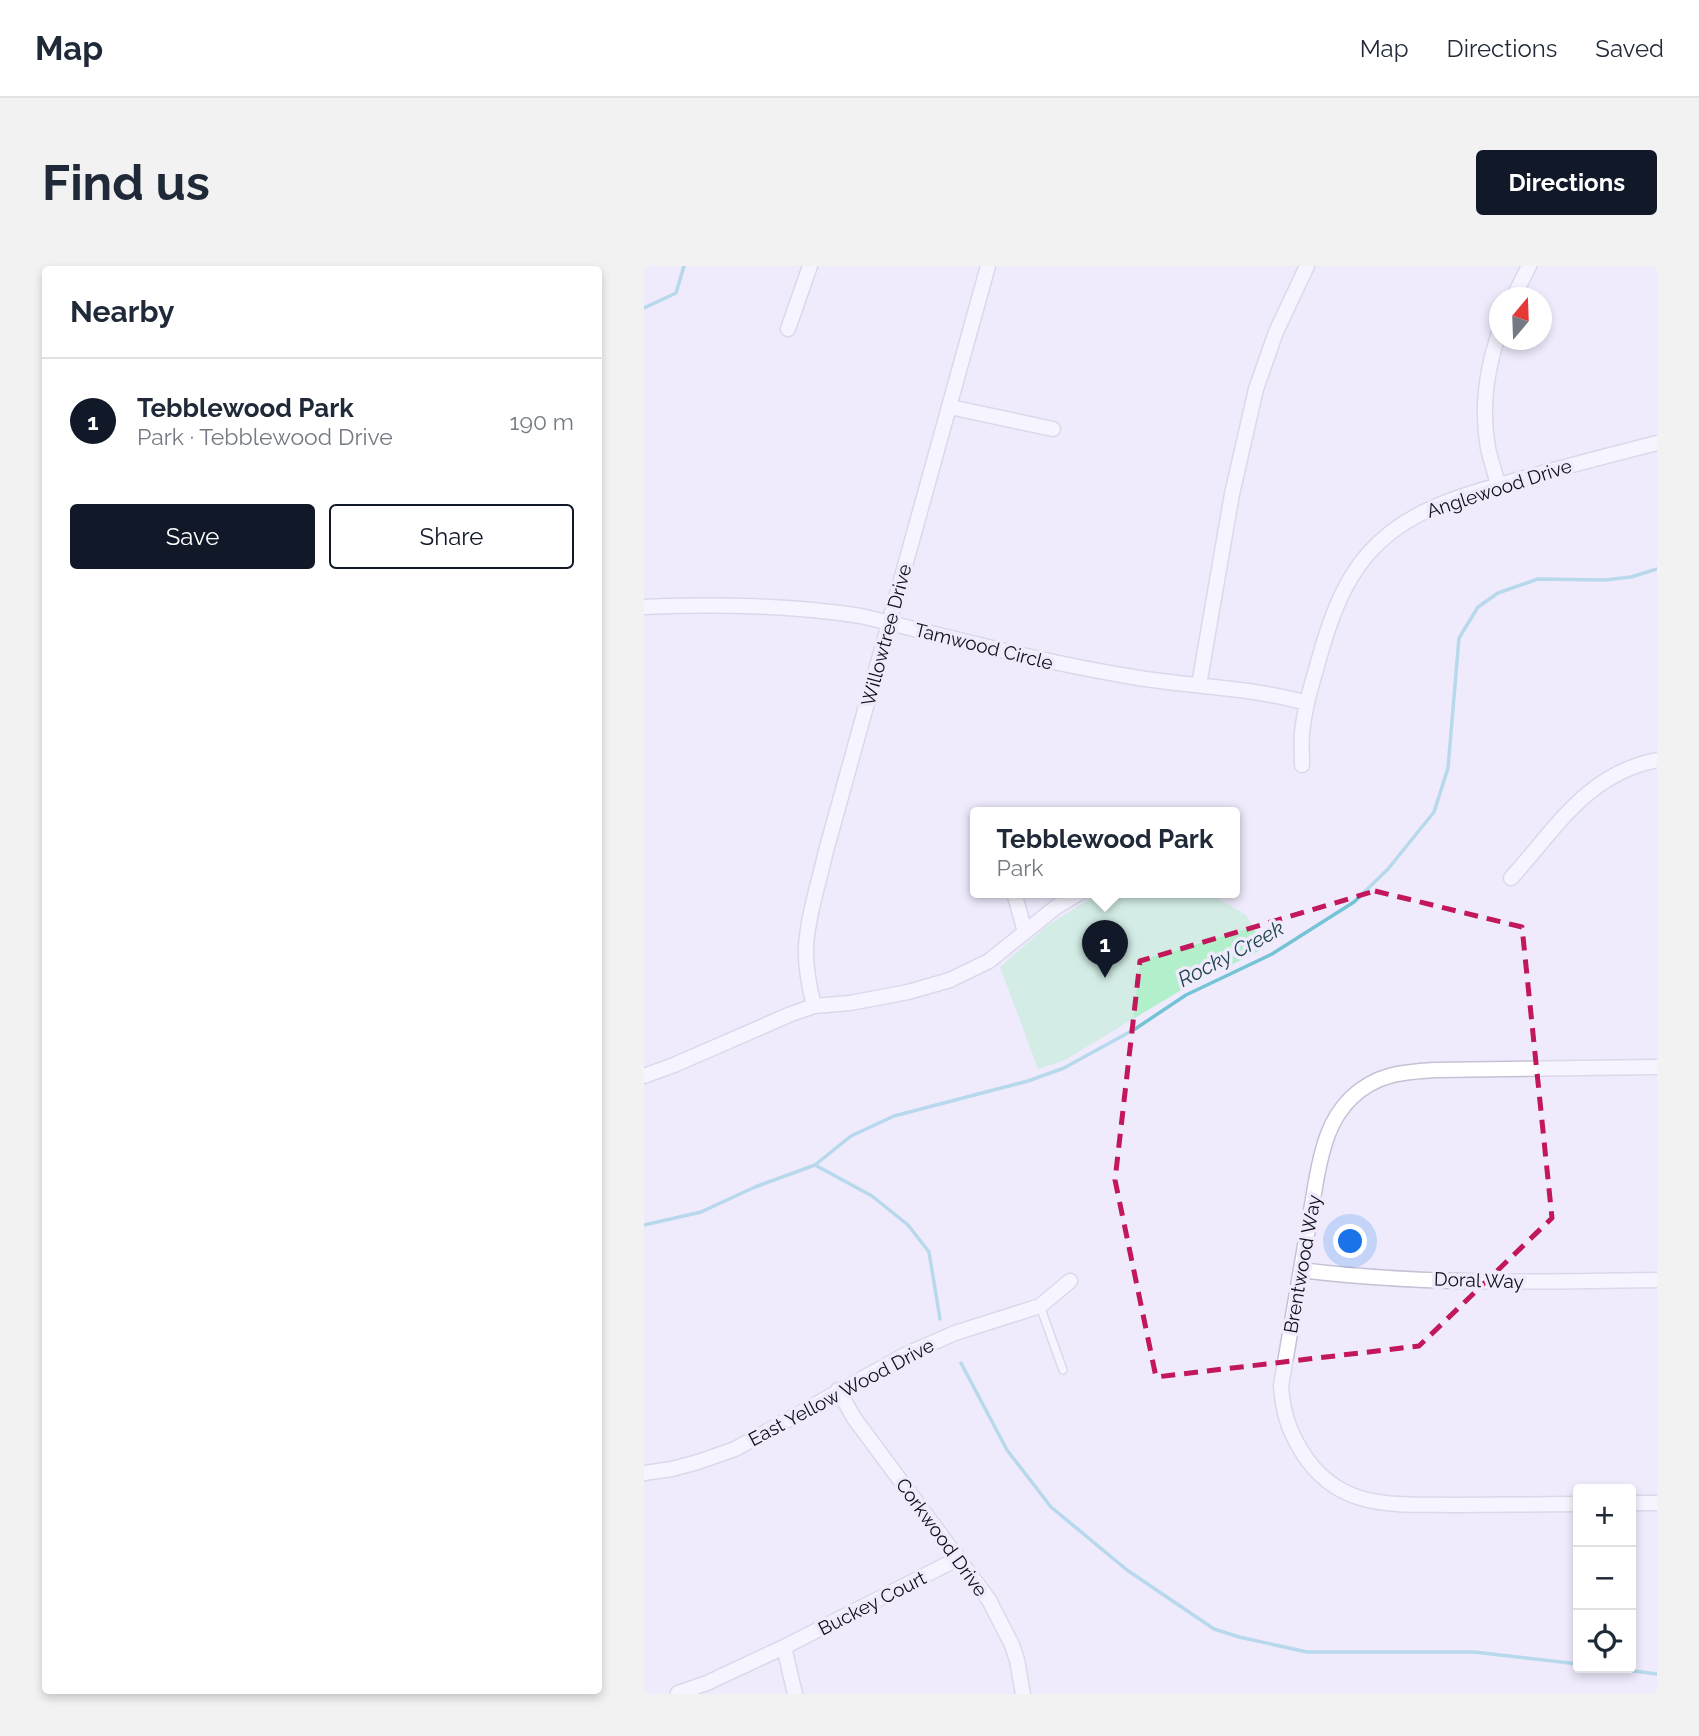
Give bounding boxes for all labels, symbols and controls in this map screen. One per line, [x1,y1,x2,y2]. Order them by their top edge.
text: Map [35,29,103,68]
text: Map [1360,34,1409,63]
text: Directions [1447,34,1557,63]
text: Saved [1595,34,1664,63]
button: Directions [1476,150,1657,215]
text: Find us [42,154,210,211]
north arrow [1489,287,1552,350]
text: Nearby [70,294,174,329]
text: Tebblewood Park [137,393,354,423]
text: 1 [87,408,99,435]
text: 190 m [510,408,574,435]
text: Park · Tebblewood Drive [137,423,393,450]
street label: Anglewood Drive [1424,454,1574,522]
button: Save [70,504,315,569]
button: Share [329,504,574,569]
street label: Willowtree Drive [856,562,916,708]
street label: Tamwood Circle [913,618,1055,674]
popup [970,807,1240,898]
text: Tebblewood Park [997,824,1213,854]
text: Park [997,854,1044,881]
water label: Rocky Creek [1173,915,1288,992]
pin: 1 [1082,920,1128,978]
street label: Brentwood Way [1279,1193,1325,1335]
your location [1333,1224,1367,1258]
street label: Doral Way [1434,1267,1524,1293]
street label: East Yellow Wood Drive [744,1334,938,1450]
street label: Corkwood Drive [892,1474,992,1600]
map controls [1573,1484,1636,1673]
button: + [1573,1484,1636,1547]
button: − [1573,1547,1636,1610]
street label: Buckey Court [814,1566,930,1640]
button: locate [1573,1610,1636,1673]

